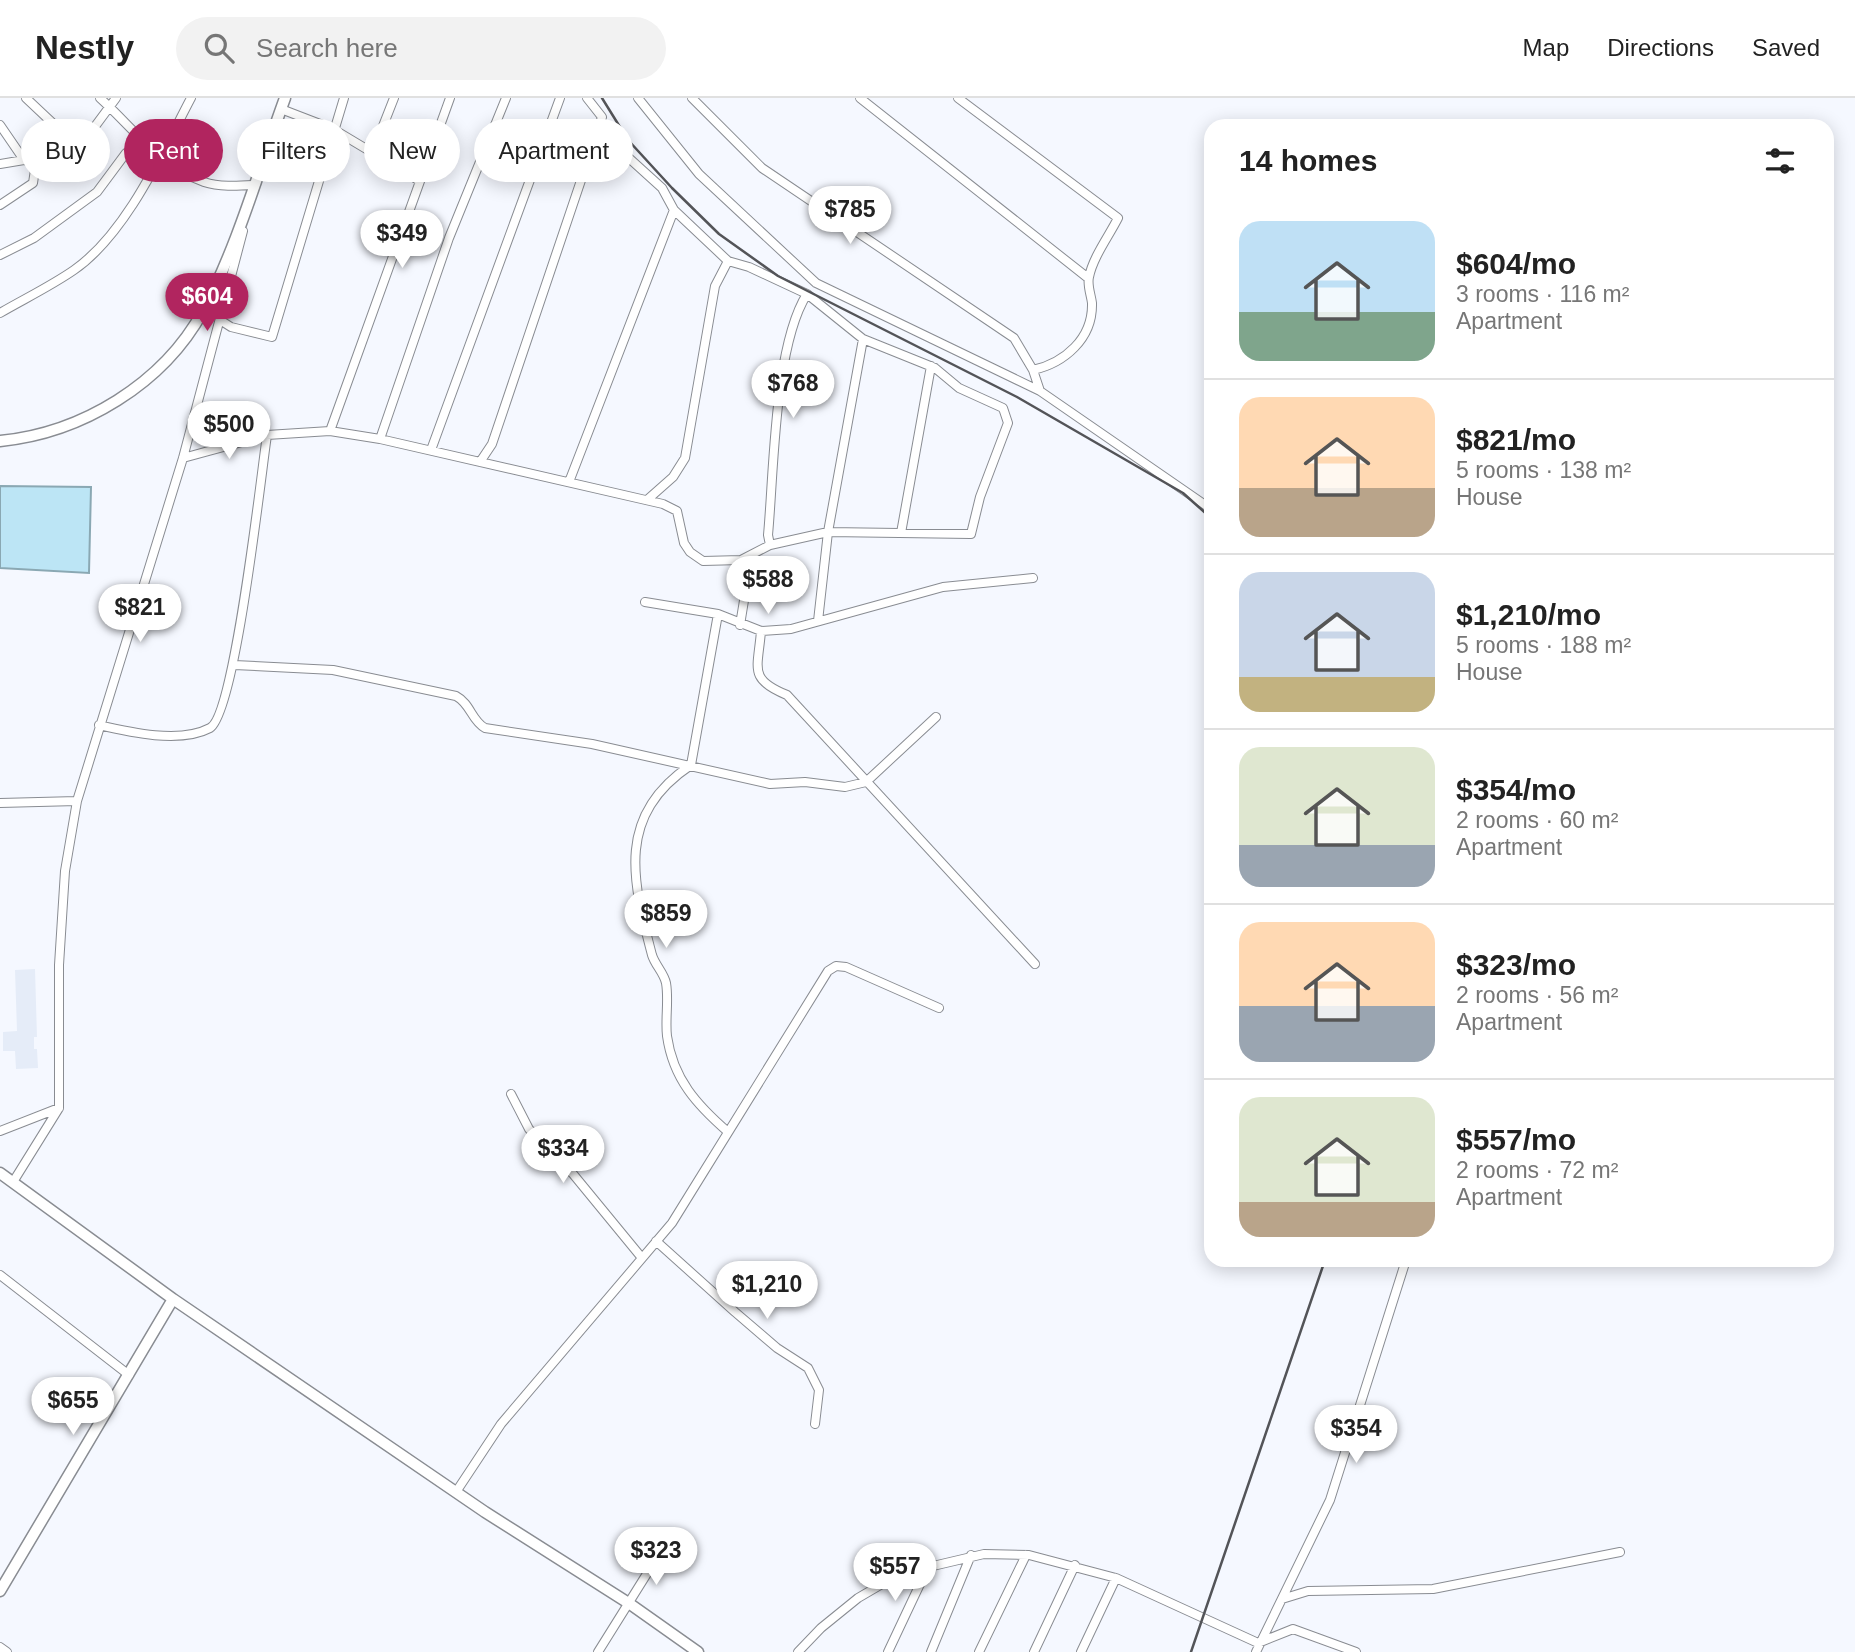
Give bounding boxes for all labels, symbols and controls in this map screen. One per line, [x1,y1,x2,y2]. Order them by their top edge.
search box [176,17,666,80]
text: Nestly [35,29,134,66]
icon: search [200,29,238,67]
text: Search here [256,33,398,63]
text: Map [1523,34,1569,61]
text: Directions [1607,34,1714,61]
text: Saved [1752,34,1820,61]
chip: Buy [21,119,110,182]
chip: Rent [124,119,223,182]
chip: Filters [237,119,350,182]
chip: New [364,119,460,182]
chip: Apartment [474,119,633,182]
icon: filters [1761,142,1799,180]
text: 14 homes [1239,144,1377,177]
pin: $785 [809,186,891,246]
text: $785 [824,196,876,222]
pin: $349 [361,211,443,270]
text: $349 [376,220,428,246]
text: $604/mo [1456,247,1576,280]
icon: home [1295,249,1379,333]
pin: $604 [166,274,248,333]
text: 3 rooms · 116 m² [1456,281,1629,307]
text: $604 [181,283,233,309]
text: Apartment [1456,308,1562,334]
pin: $768 [752,360,834,420]
text: $768 [767,370,819,396]
pin: $500 [188,402,270,461]
text: $500 [203,411,255,437]
text: $821/mo [1456,423,1576,456]
icon: home [1295,425,1379,509]
text: 5 rooms · 138 m² [1456,457,1631,483]
text: House [1456,484,1522,510]
pin: $588 [727,556,809,616]
text: $588 [742,566,794,592]
pin: $821 [99,584,181,644]
text: $821 [114,594,166,620]
text: $1,210/mo [1456,598,1601,631]
icon: home [1295,600,1379,684]
text: 5 rooms · 188 m² [1456,632,1631,658]
text: House [1456,659,1522,685]
text: $354/mo [1456,773,1576,806]
icon: home [1295,775,1379,859]
text: 2 rooms · 60 m² [1456,807,1618,833]
text: Apartment [1456,834,1562,860]
pin: $859 [625,890,707,950]
text: $859 [640,900,692,926]
text: $323/mo [1456,948,1576,981]
icon: home [1295,950,1379,1034]
text: 2 rooms · 56 m² [1456,982,1618,1008]
text: Apartment [1456,1009,1562,1035]
text: $557/mo [1456,1123,1576,1156]
icon: home [1295,1125,1379,1209]
pin: $334 [522,1126,604,1185]
text: $334 [537,1135,589,1161]
text: 2 rooms · 72 m² [1456,1157,1618,1183]
text: Apartment [1456,1184,1562,1210]
pin: $1,210 [710,1262,824,1321]
text: $1,210 [732,1271,802,1297]
pin: $655 [32,1378,114,1437]
text: $655 [47,1387,99,1413]
pin: $354 [1315,1406,1397,1465]
text: $354 [1330,1415,1382,1441]
pin: $323 [615,1528,697,1587]
text: $323 [630,1537,682,1563]
pin: $557 [854,1544,936,1603]
text: $557 [869,1553,921,1579]

